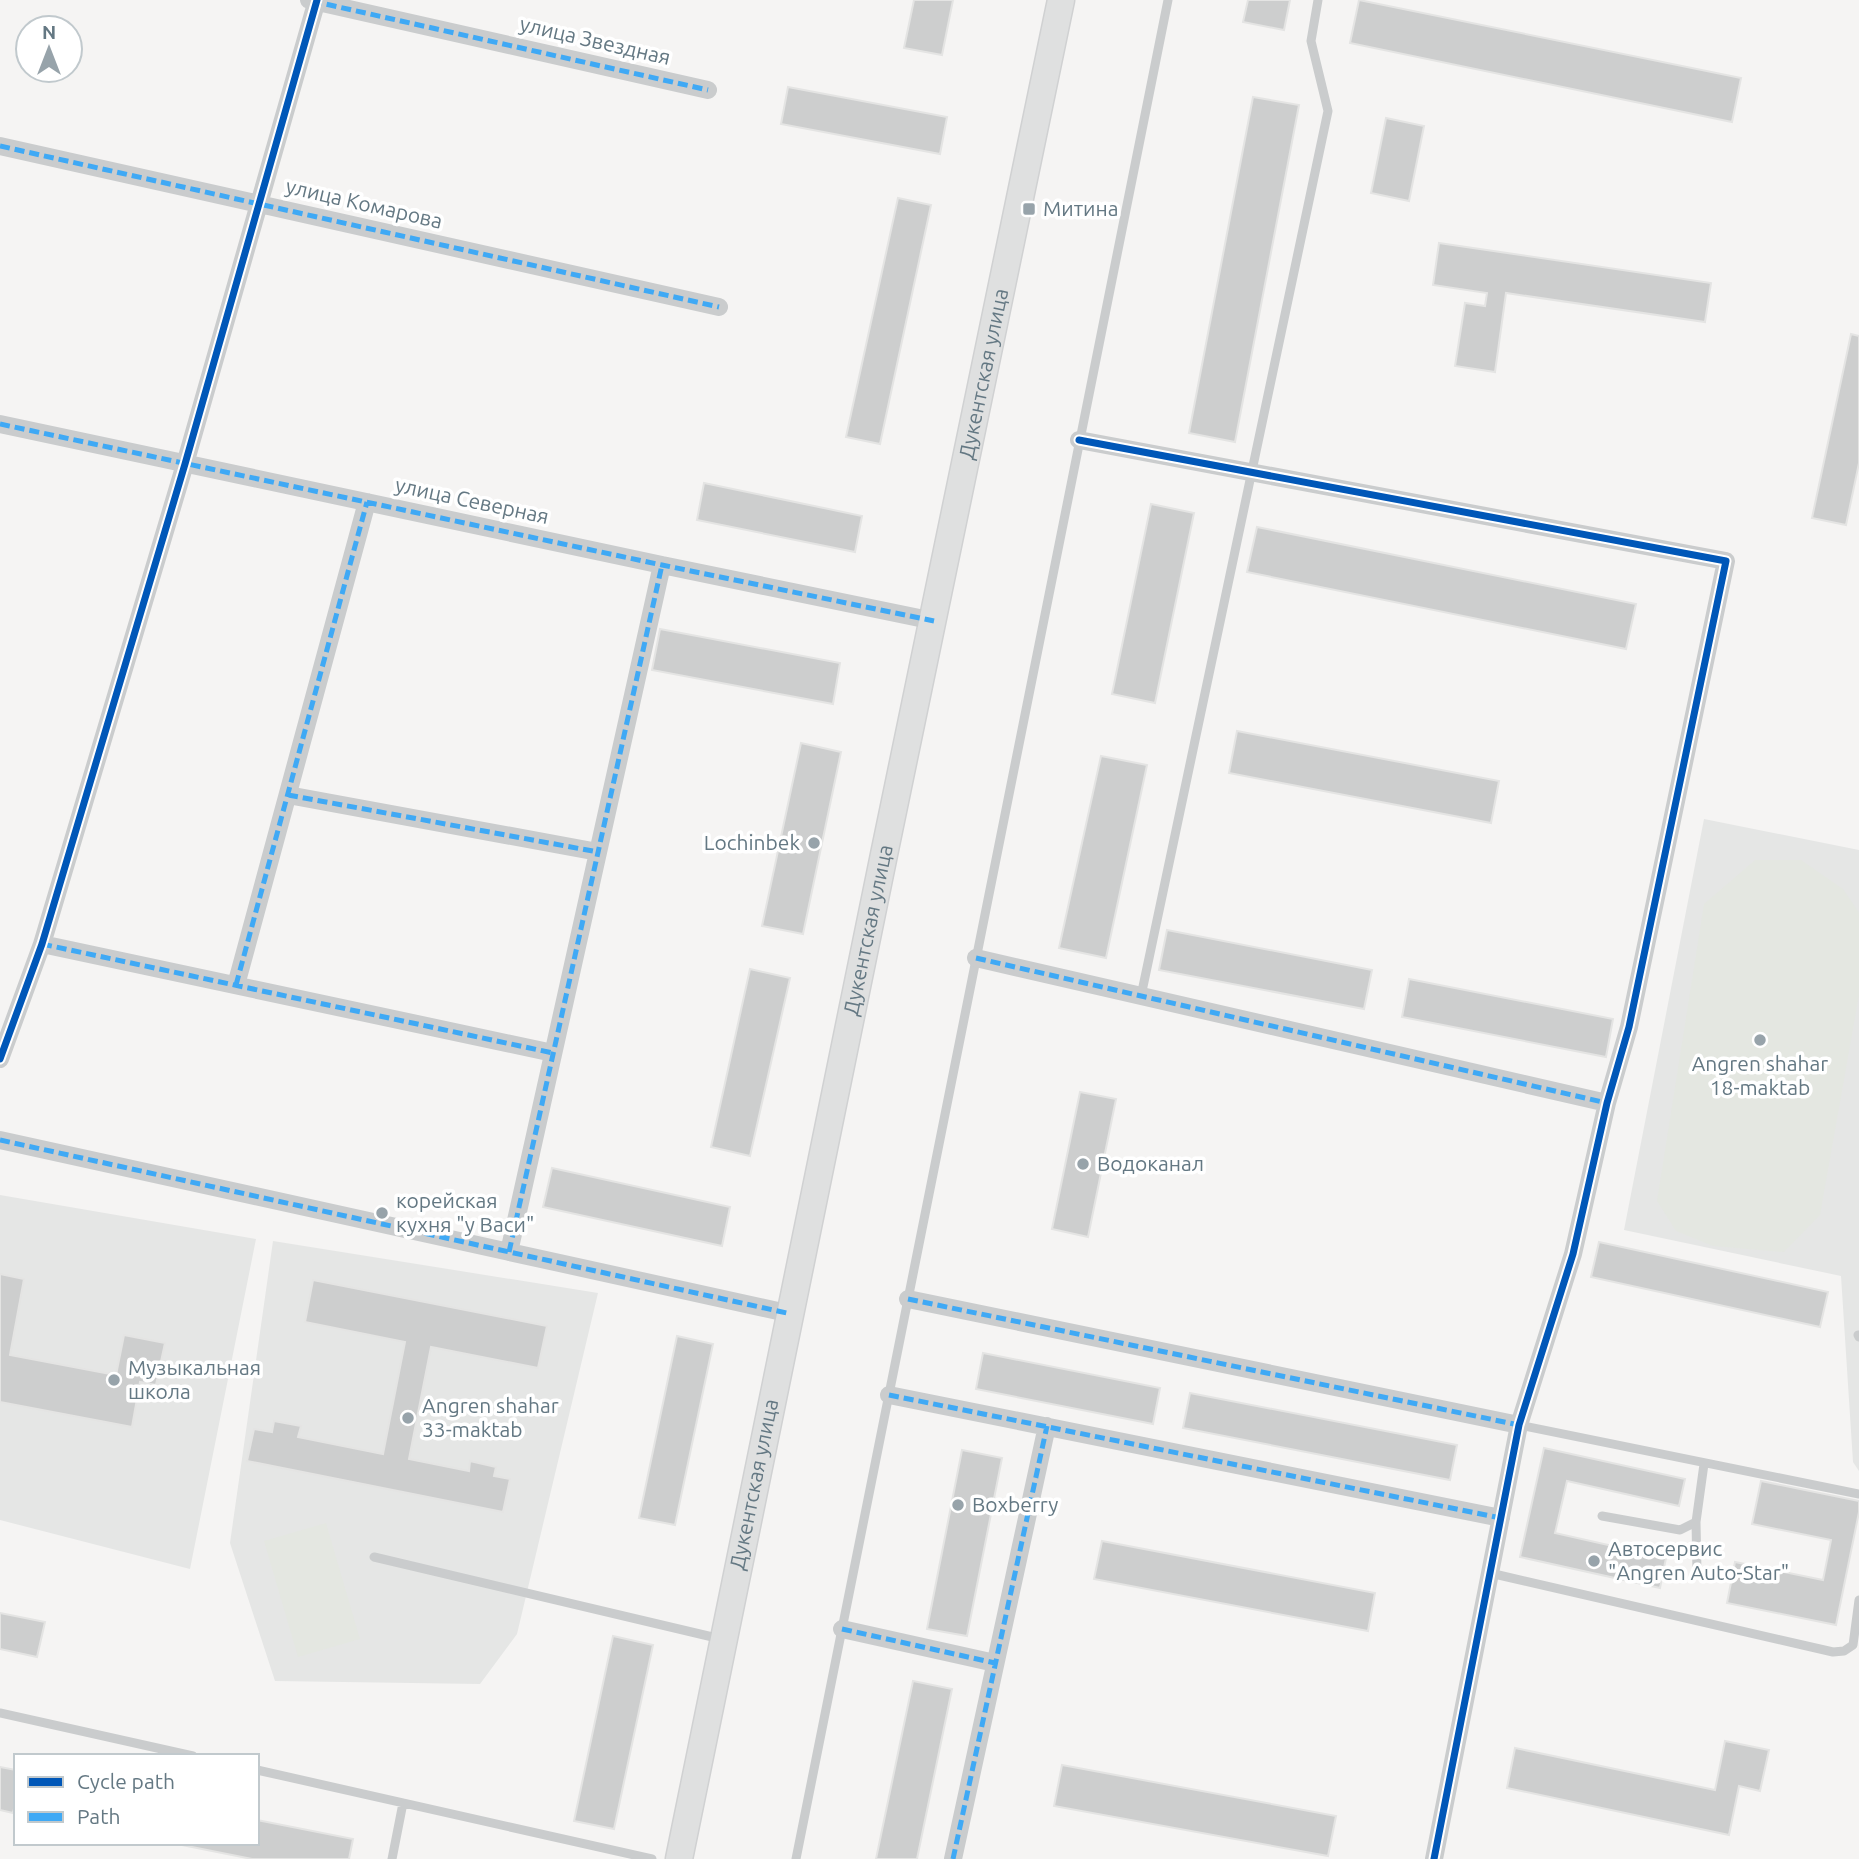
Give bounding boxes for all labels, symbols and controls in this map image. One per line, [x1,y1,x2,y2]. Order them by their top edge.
street label: улица Звездная [518,11,673,69]
north arrow [14,14,84,84]
text: N [42,21,56,43]
street label: улица Комарова [284,173,445,233]
place label: Митина [1043,196,1119,220]
marker: Митина [1021,201,1037,217]
street label: Дукентская улица [953,286,1012,461]
street label: улица Северная [393,472,551,528]
place label: Lochinbek [704,830,800,854]
marker: Lochinbek [806,835,822,851]
street label: Дукентская улица [838,842,897,1018]
marker: Angren shahar 18-maktab [1752,1032,1768,1048]
place label: Angren shahar 18-maktab [1692,1051,1828,1099]
place label: Водоканал [1097,1151,1204,1175]
marker: Водоканал [1075,1156,1091,1172]
place label: корейская кухня "у Васи" [396,1188,534,1236]
marker: корейская кухня "у Васи" [374,1205,390,1221]
place label: Музыкальная школа [128,1355,261,1403]
marker: Музыкальная школа [106,1372,122,1388]
place label: Angren shahar 33-maktab [422,1393,559,1441]
street label: Дукентская улица [724,1397,782,1572]
marker: Angren shahar 33-maktab [400,1410,416,1426]
place label: Boxberry [972,1492,1058,1516]
marker: Boxberry [950,1497,966,1513]
place label: Автосервис "Angren Auto-Star" [1608,1536,1789,1584]
marker: Автосервис "Angren Auto-Star" [1586,1553,1602,1569]
legend [14,1754,259,1845]
text: Cycle path [77,1769,175,1793]
text: Path [77,1804,120,1828]

